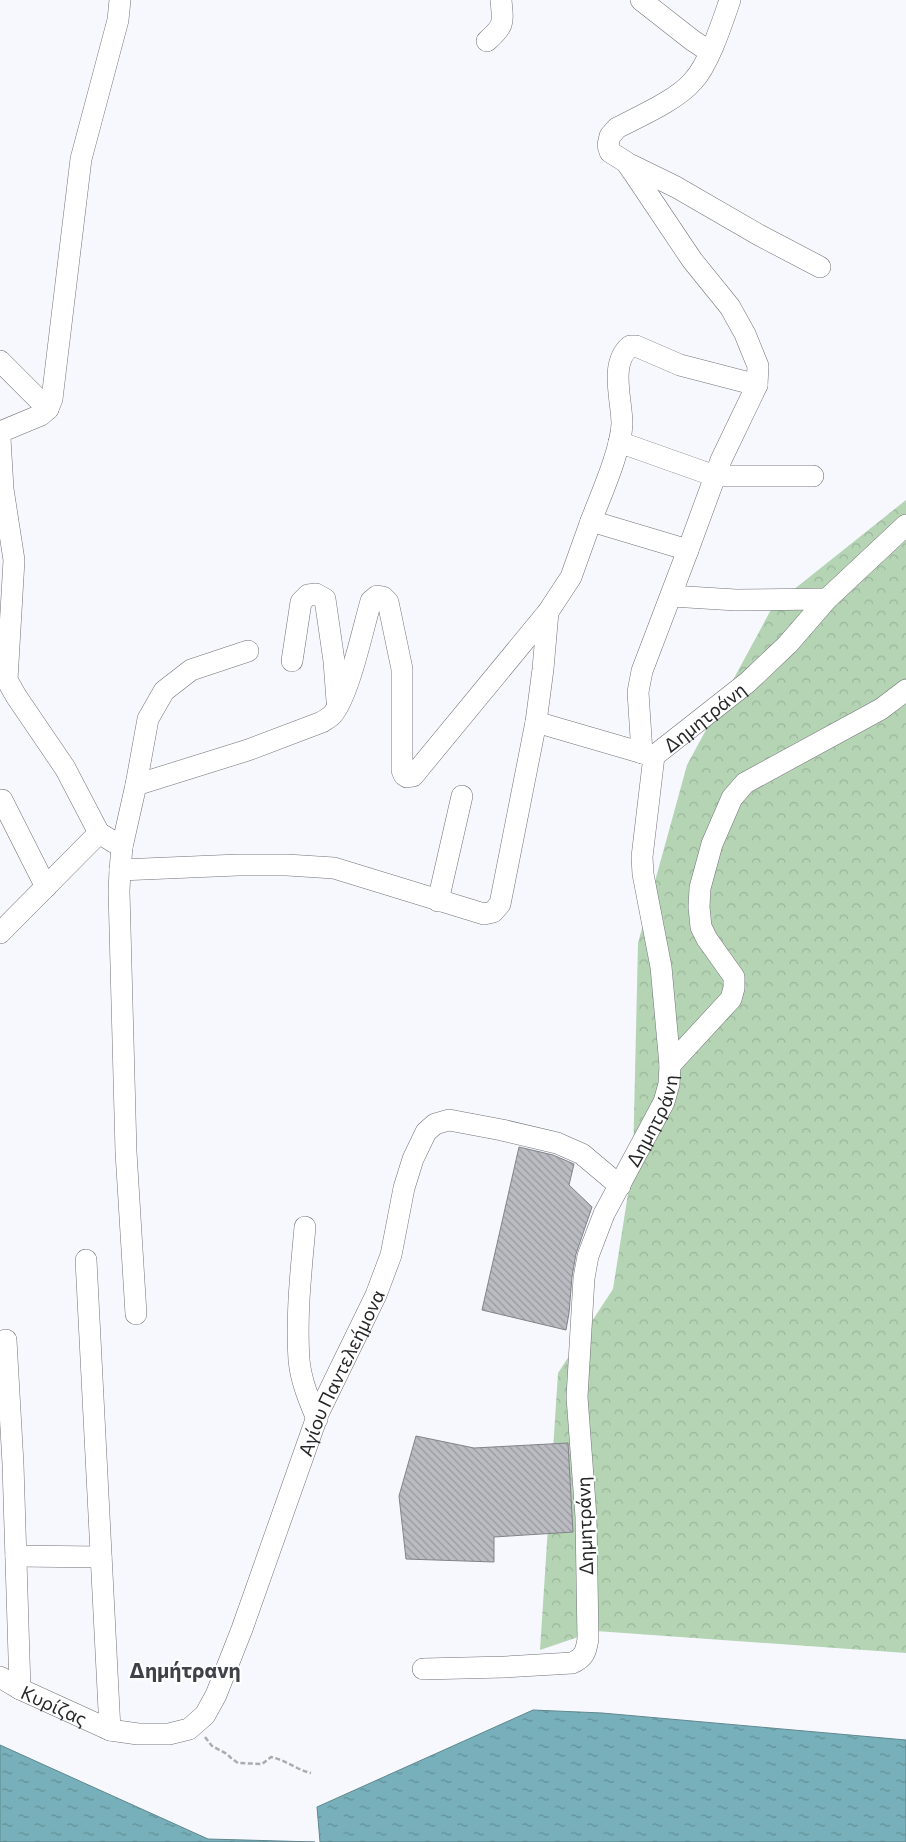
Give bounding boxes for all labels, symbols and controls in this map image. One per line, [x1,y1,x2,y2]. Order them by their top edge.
street label: Δημητράνη [658,677,750,756]
street label: Δημητράνη [620,1074,681,1170]
street label: Αγίου Παντελεήμονα [293,1286,388,1459]
street label: Δημητράνη [571,1476,597,1576]
district label: Δημήτρανη [129,1657,241,1682]
street label: Κυρίζας [18,1680,91,1730]

